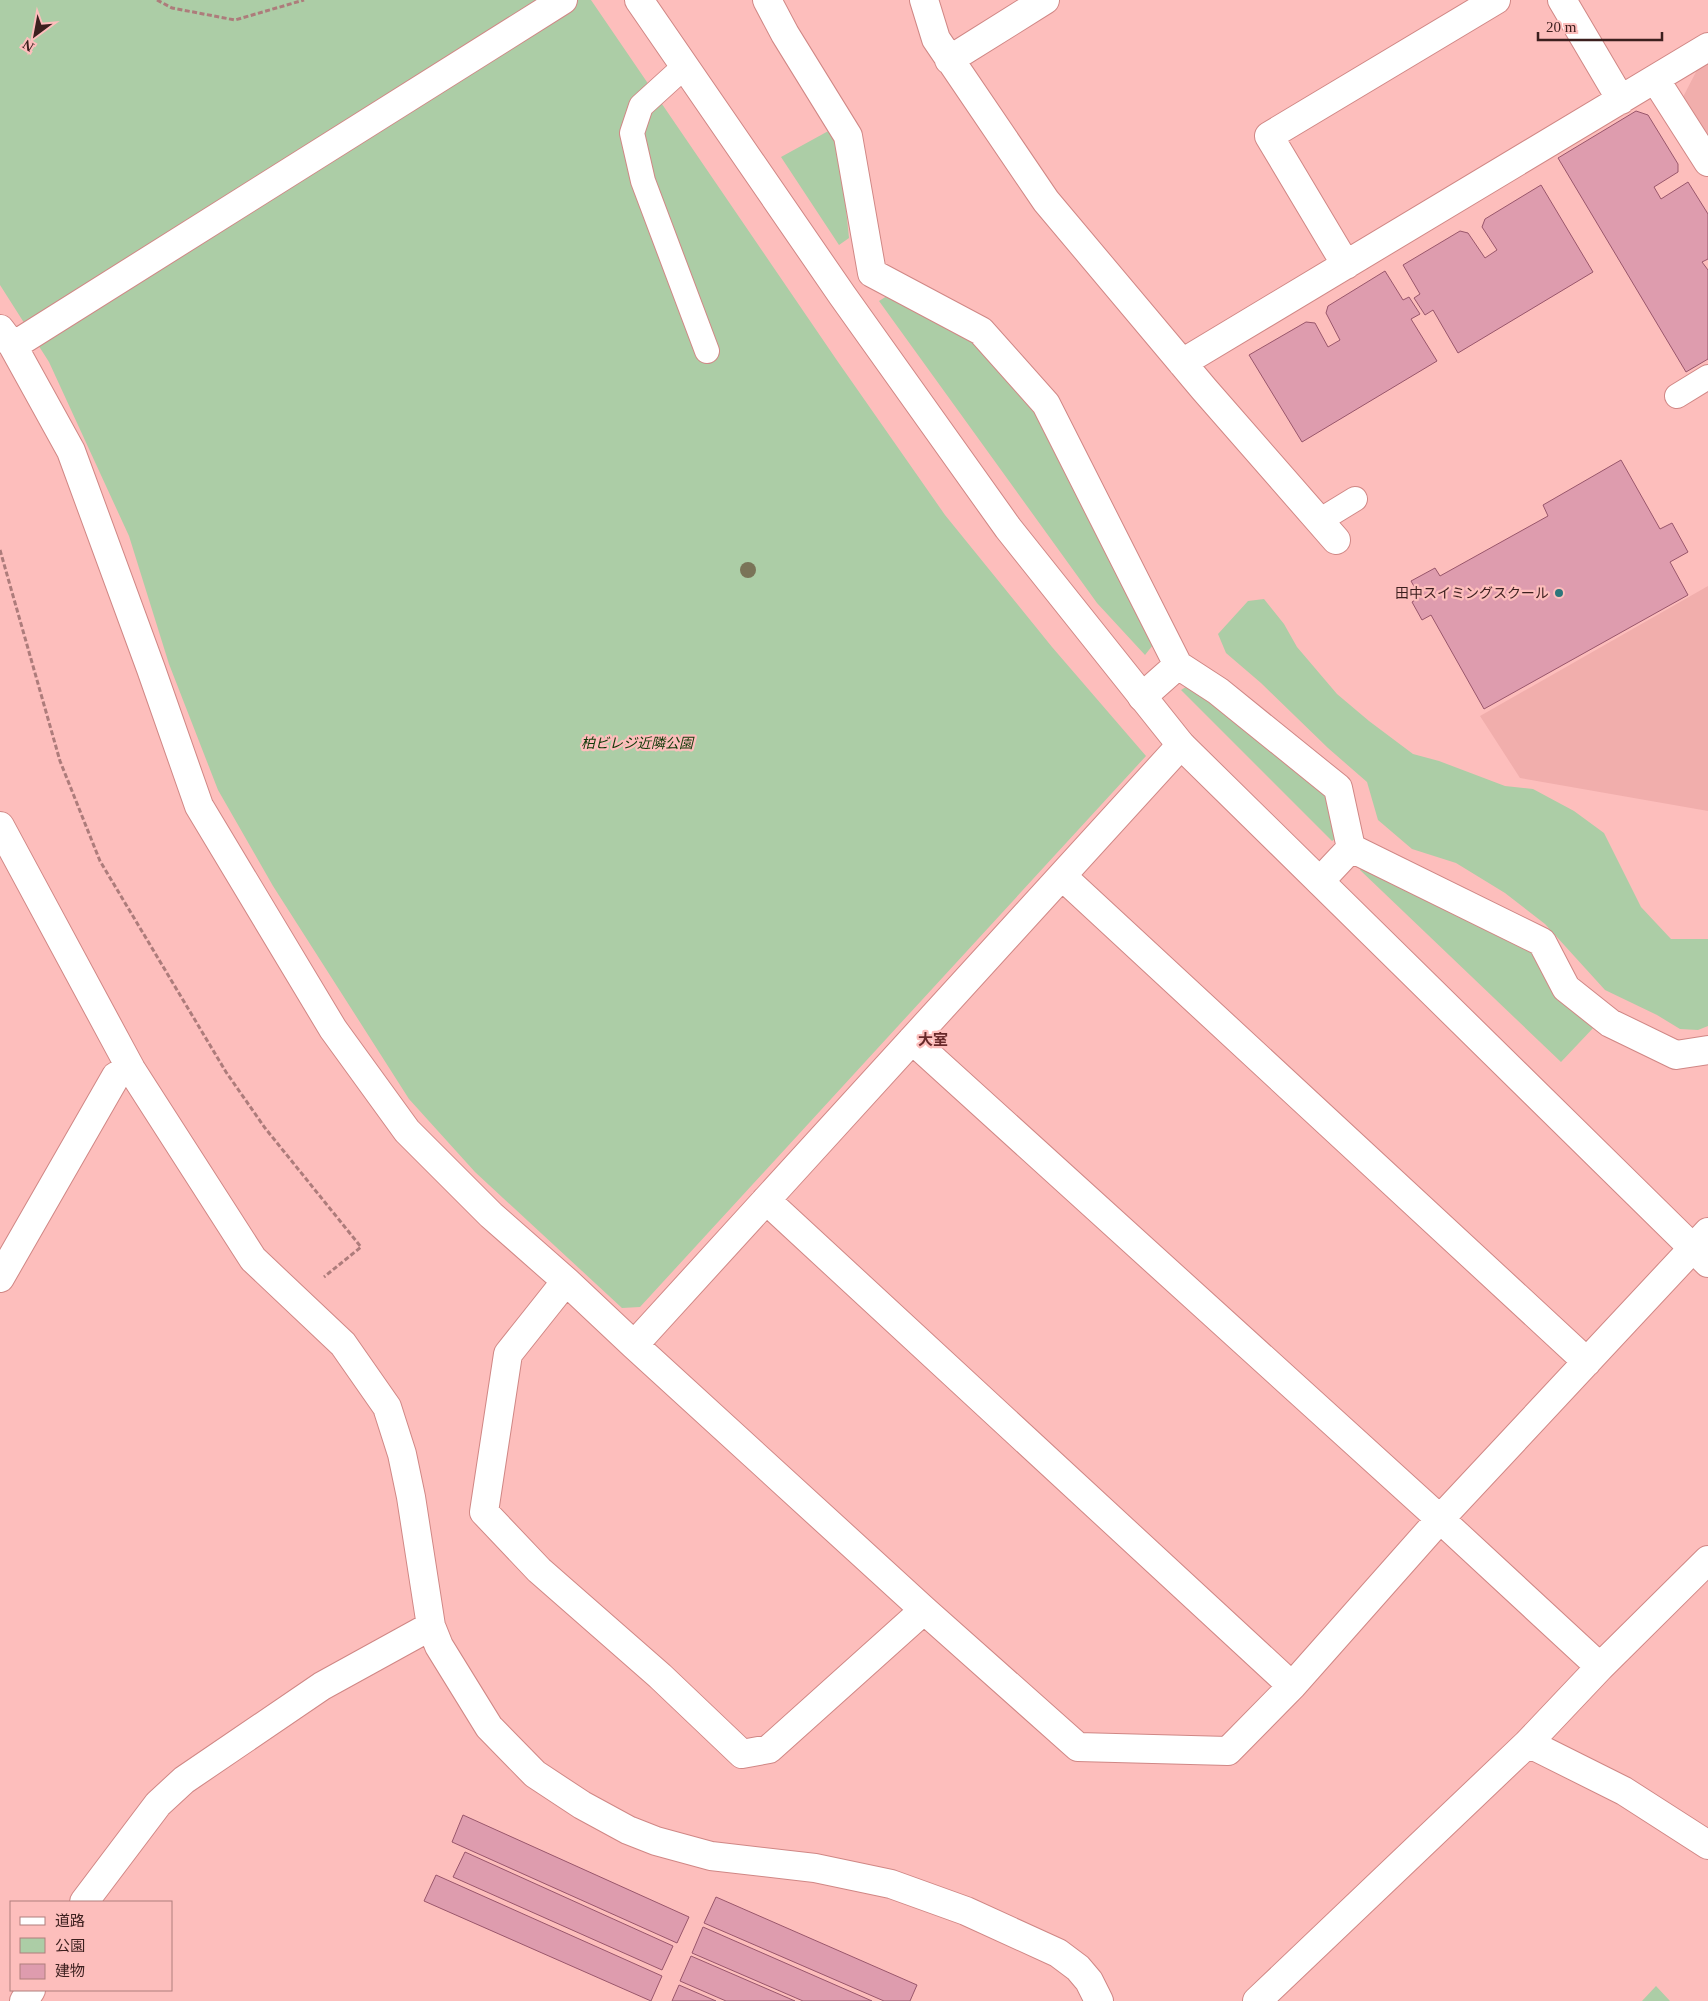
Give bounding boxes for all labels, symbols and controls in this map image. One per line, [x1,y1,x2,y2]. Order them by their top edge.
north arrow [10,10,60,60]
scale bar [1538,10,1662,42]
text: 20 m [1546,19,1577,35]
text: N [20,37,37,55]
place label: 田中スイミングスクール [1395,586,1549,601]
marker: 田中スイミングスクール [1553,587,1565,599]
park label: 柏ビレジ近隣公園 [581,736,695,751]
district label: 大室 [918,1032,948,1048]
legend [10,1901,172,1991]
text: 道路 [55,1913,85,1929]
text: 公園 [55,1938,85,1954]
text: 建物 [55,1963,85,1979]

